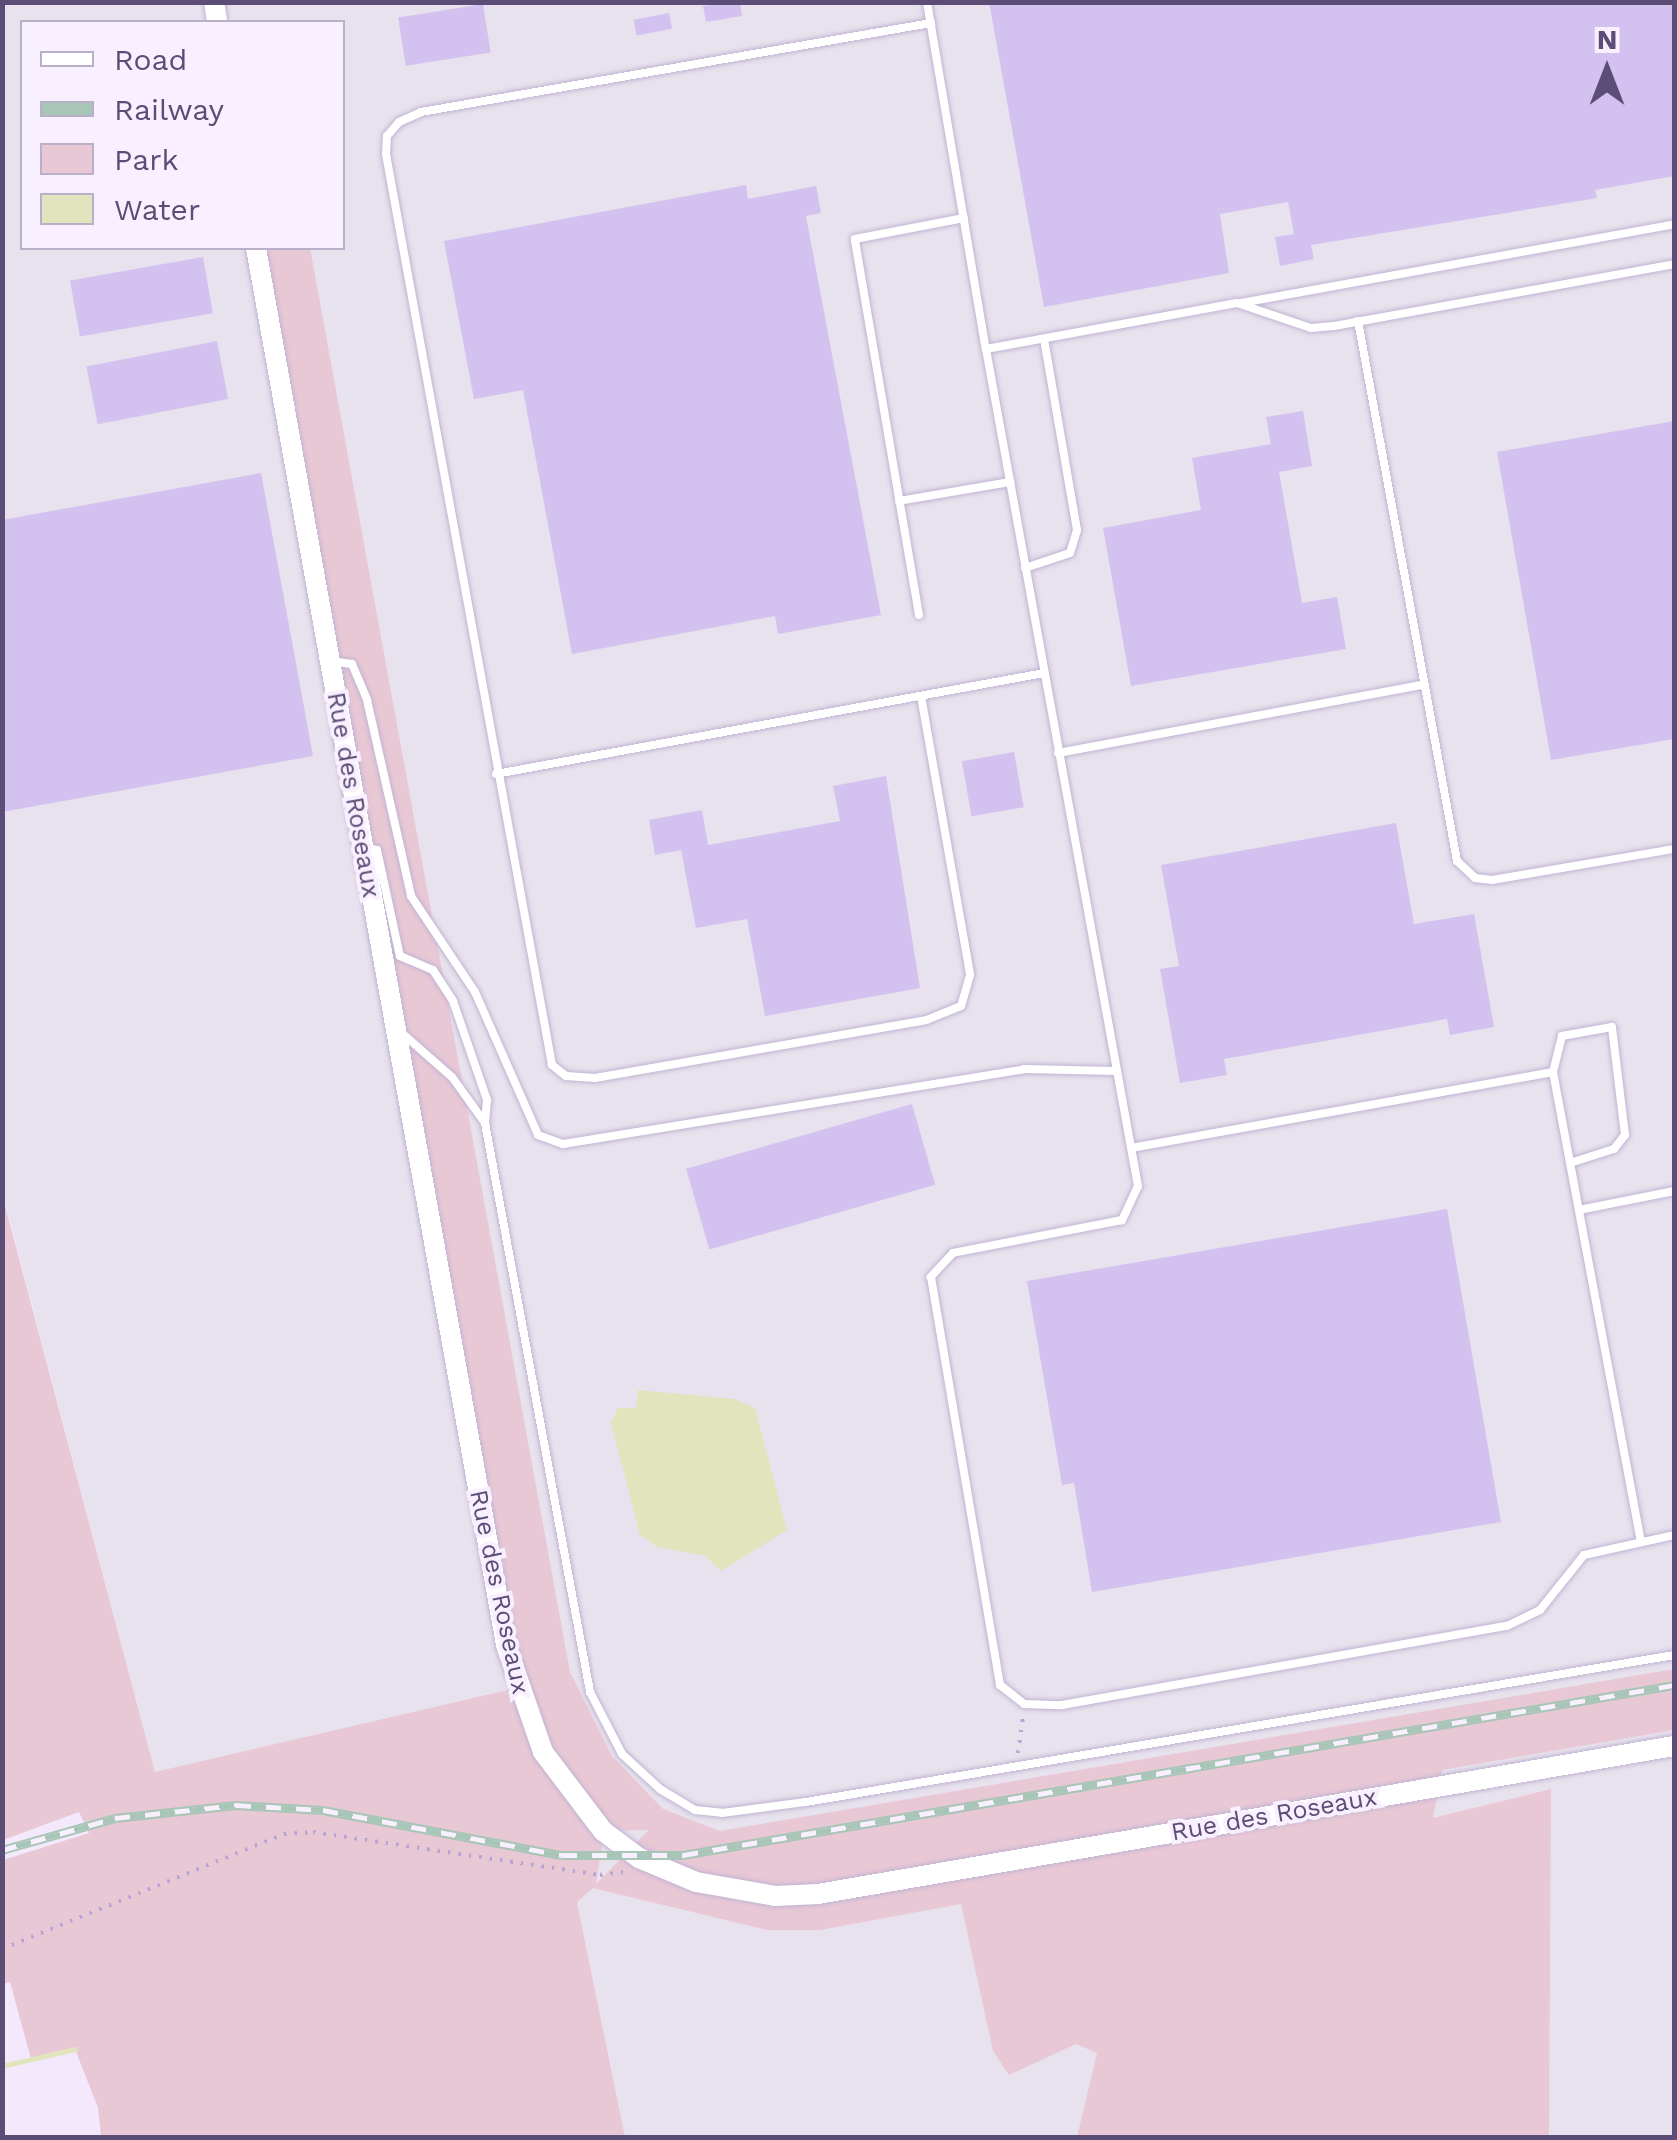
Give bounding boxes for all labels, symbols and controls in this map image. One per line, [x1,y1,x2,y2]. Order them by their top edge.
legend [20,20,345,250]
north arrow [1557,20,1657,120]
text: N [1597,23,1617,56]
text: Road [114,42,187,77]
text: Railway [114,92,224,127]
text: Park [114,142,179,177]
text: Water [114,192,200,227]
street label: Rue des Roseaux [320,690,386,900]
street label: Rue des Roseaux [463,1487,535,1697]
street label: Rue des Roseaux [1169,1782,1379,1848]

